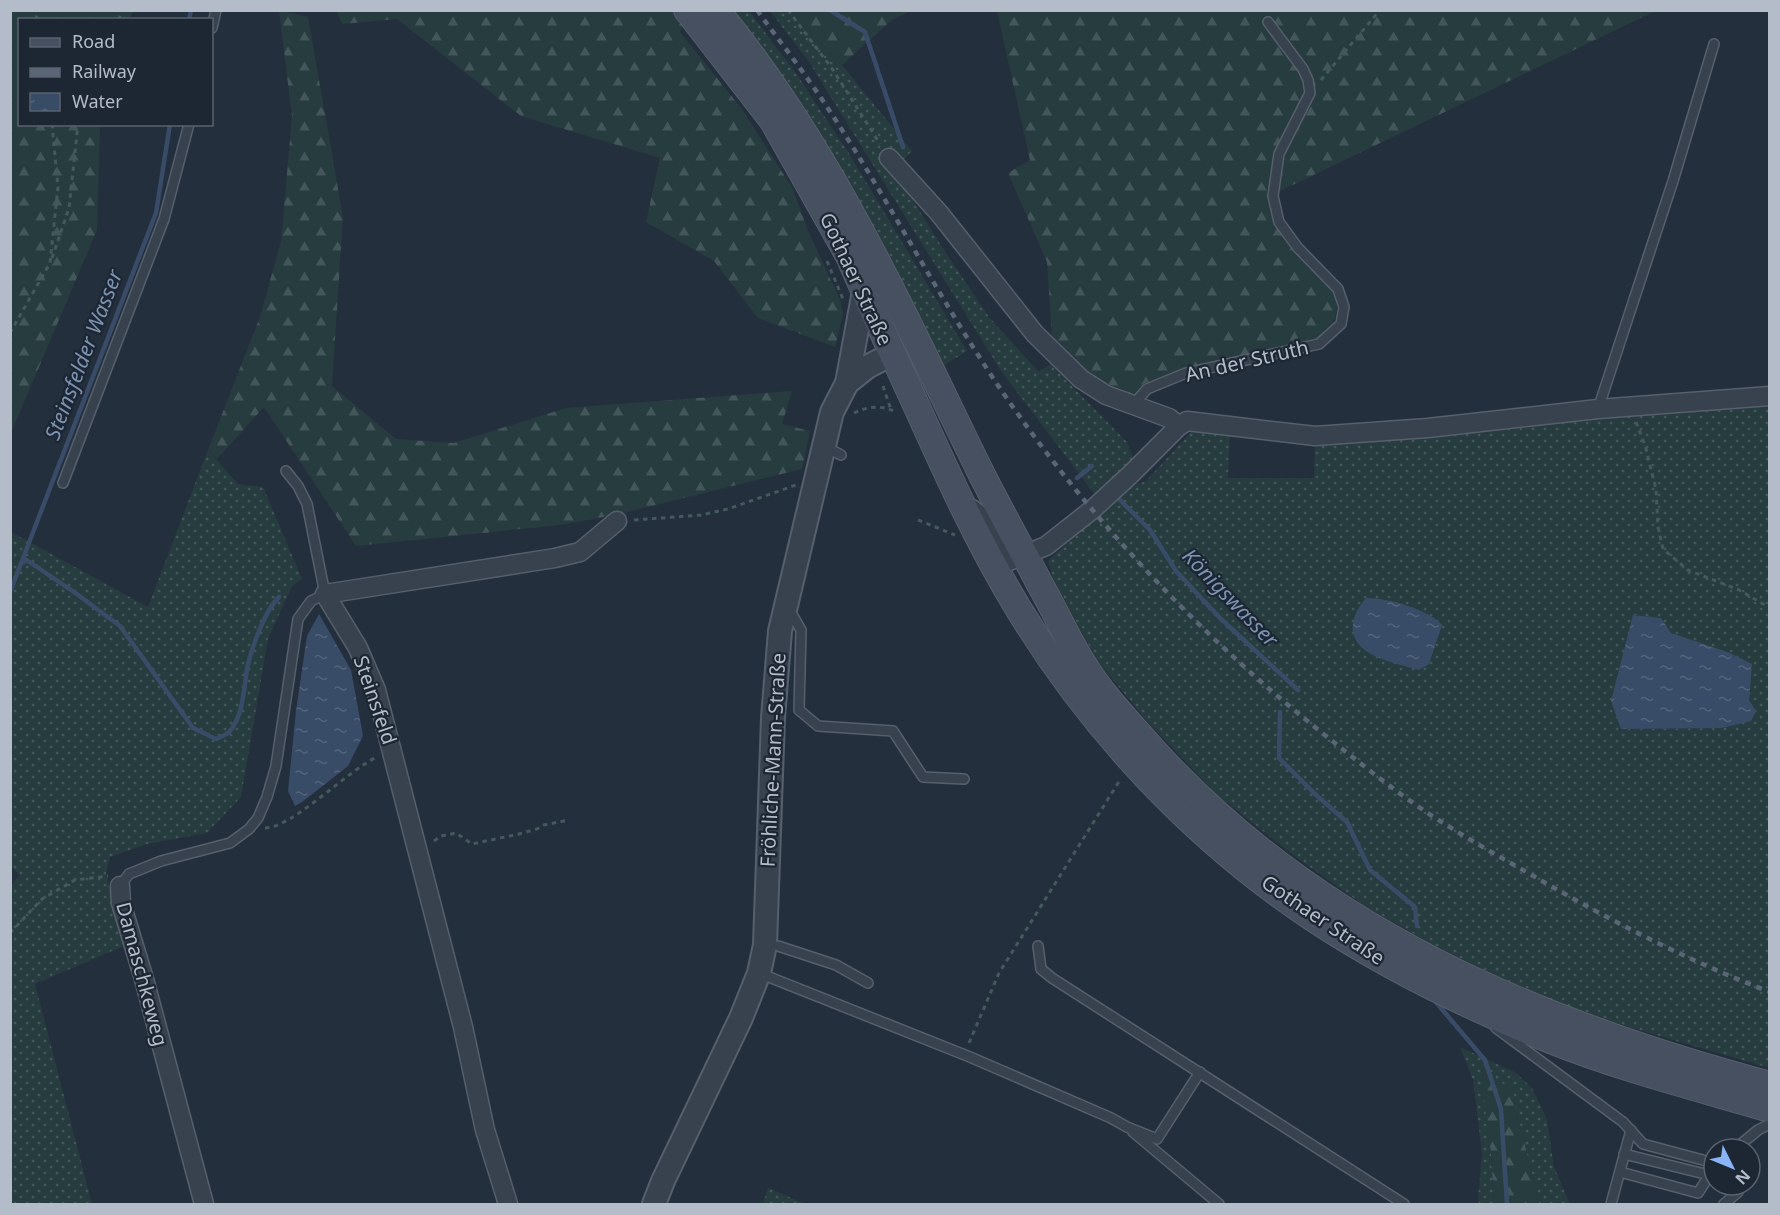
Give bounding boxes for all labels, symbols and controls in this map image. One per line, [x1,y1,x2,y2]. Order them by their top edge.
legend [18,18,213,126]
text: Road [72,29,115,53]
text: Railway [72,59,137,83]
text: Water [72,89,123,113]
street label: Gothaer Straße [814,208,899,349]
water label: Steinsfelder Wasser [38,264,129,444]
street label: An der Struth [1183,333,1311,388]
water label: Königswasser [1177,542,1286,654]
street label: Steinsfeld [348,652,403,748]
street label: Fröhliche-Mann-Straße [753,652,792,868]
street label: Gothaer Straße [1256,868,1390,971]
street label: Damaschkeweg [110,899,175,1049]
north arrow [1702,1137,1762,1197]
text: N [1730,1165,1755,1189]

